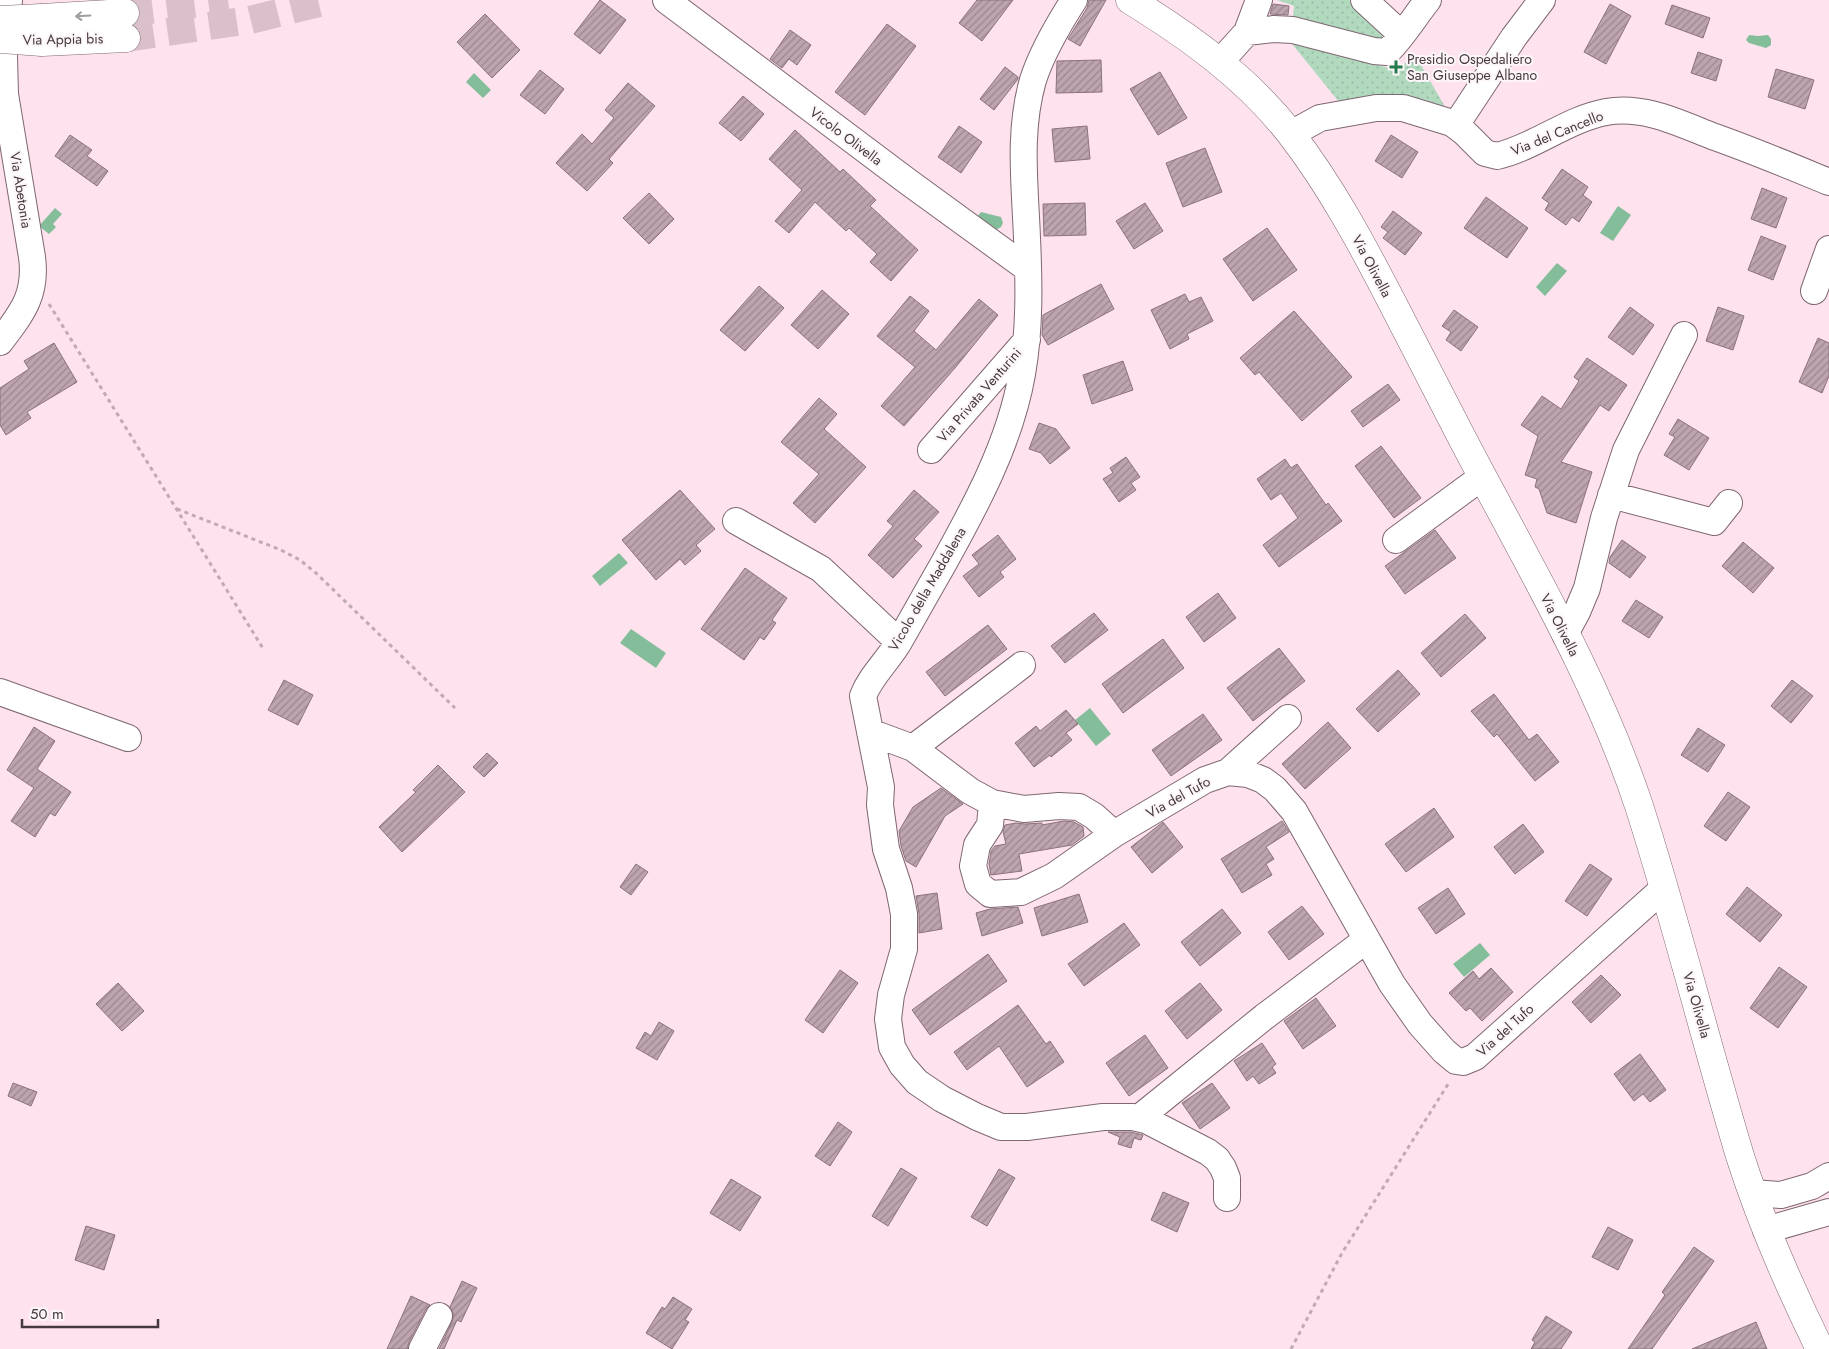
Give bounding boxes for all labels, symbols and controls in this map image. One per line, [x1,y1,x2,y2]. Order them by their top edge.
one-way arrow [76,11,92,20]
street label: Via Appia bis [22,28,104,50]
place label: Presidio Ospedaliero San Giuseppe Albano [1407,49,1538,85]
marker: Presidio Ospedaliero San Giuseppe Albano [1389,60,1403,74]
street label: Vicolo Olivella [805,102,887,170]
street label: Via del Cancello [1508,105,1607,161]
street label: Via Abetonia [5,150,37,230]
street label: Via Olivella [1347,231,1397,301]
street label: Via Privata Venturini [932,343,1026,447]
street label: Vicolo della Maddalena [883,523,971,655]
street label: Via Olivella [1536,590,1584,660]
street label: Via del Tufo [1142,771,1214,823]
street label: Via Olivella [1678,970,1716,1040]
street label: Via del Tufo [1472,999,1538,1061]
scale bar [22,1296,159,1328]
text: 50 m [30,1303,64,1325]

